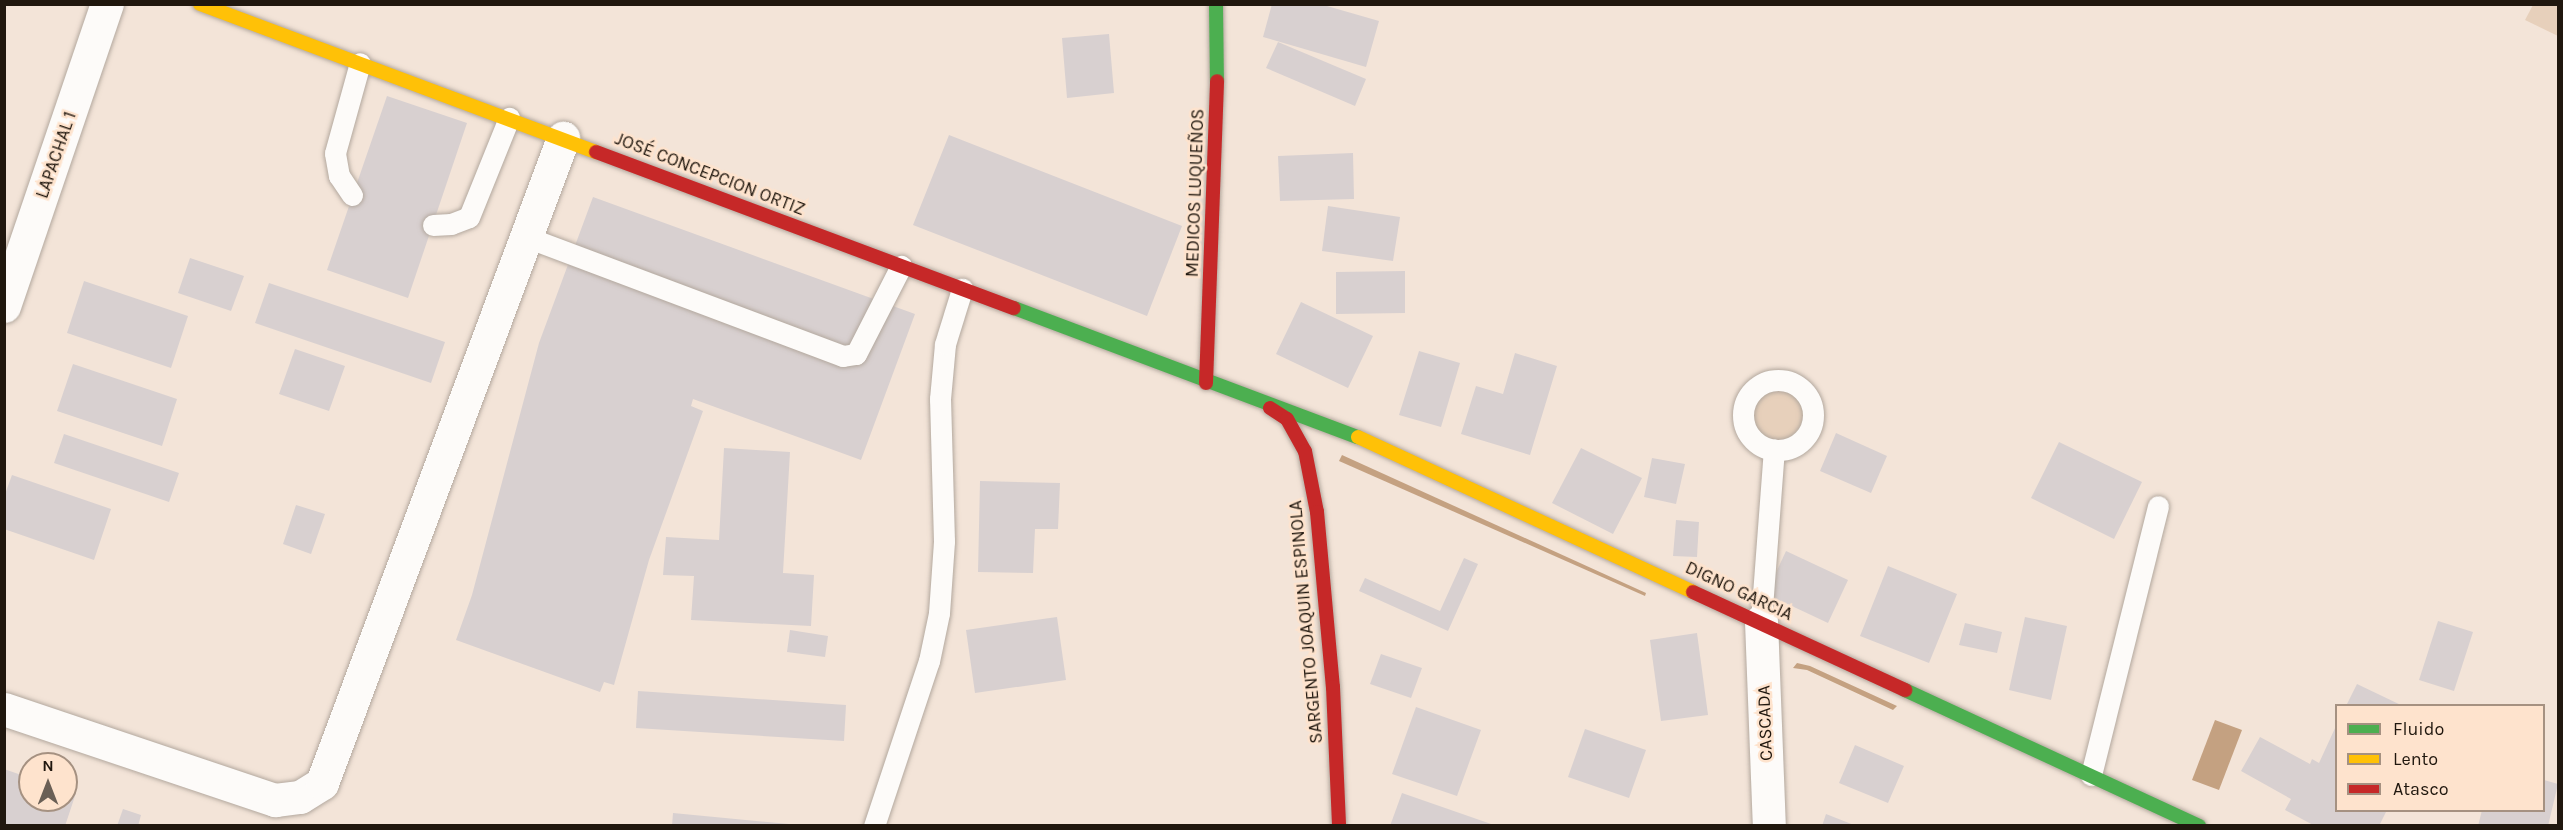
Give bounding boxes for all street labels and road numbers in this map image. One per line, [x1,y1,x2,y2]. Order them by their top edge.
street label: MEDICOS LUQUEÑOS [1181,108,1209,278]
street label: LAPACHAL 1 [31,109,81,201]
street label: JOSÉ CONCEPCION ORTIZ [612,128,808,220]
street label: SARGENTO JOAQUIN ESPINOLA [1285,499,1327,745]
street label: DIGNO GARCIA [1682,557,1796,625]
street label: CASCADA [1753,685,1777,761]

